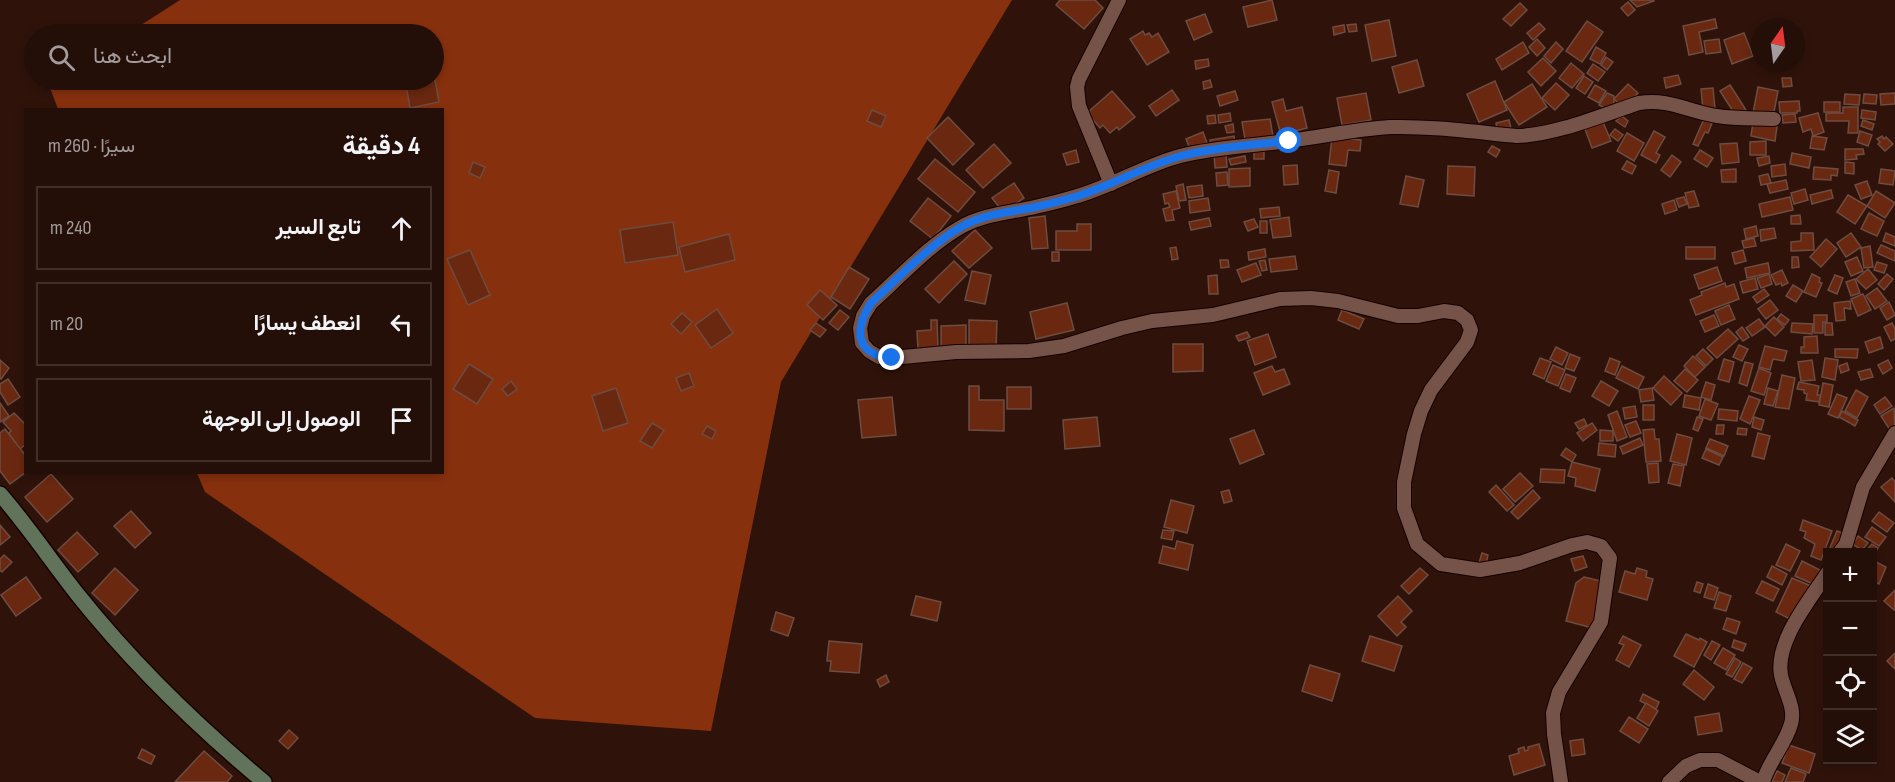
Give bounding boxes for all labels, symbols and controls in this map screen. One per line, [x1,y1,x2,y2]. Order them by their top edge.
north arrow [1751,18,1805,72]
search box [24,24,444,90]
icon: search [45,41,78,74]
text: ابحث هنا [93,43,172,70]
route start [1275,127,1301,153]
text: 4 دقيقة [343,131,420,162]
text: سيرًا · 260 m [48,134,135,158]
icon: ahead [385,212,418,245]
text: تابع السير [276,214,361,241]
text: 240 m [50,216,91,240]
icon: left [385,308,418,341]
text: انعطف يسارًا [253,310,361,337]
text: 20 m [50,312,83,336]
route end [878,344,904,370]
icon: arrive [385,404,418,437]
text: الوصول إلى الوجهة [202,406,361,433]
map controls [1823,548,1877,764]
button: + [1823,548,1877,602]
button: − [1823,602,1877,656]
button: locate [1823,656,1877,710]
button: layers [1823,710,1877,764]

